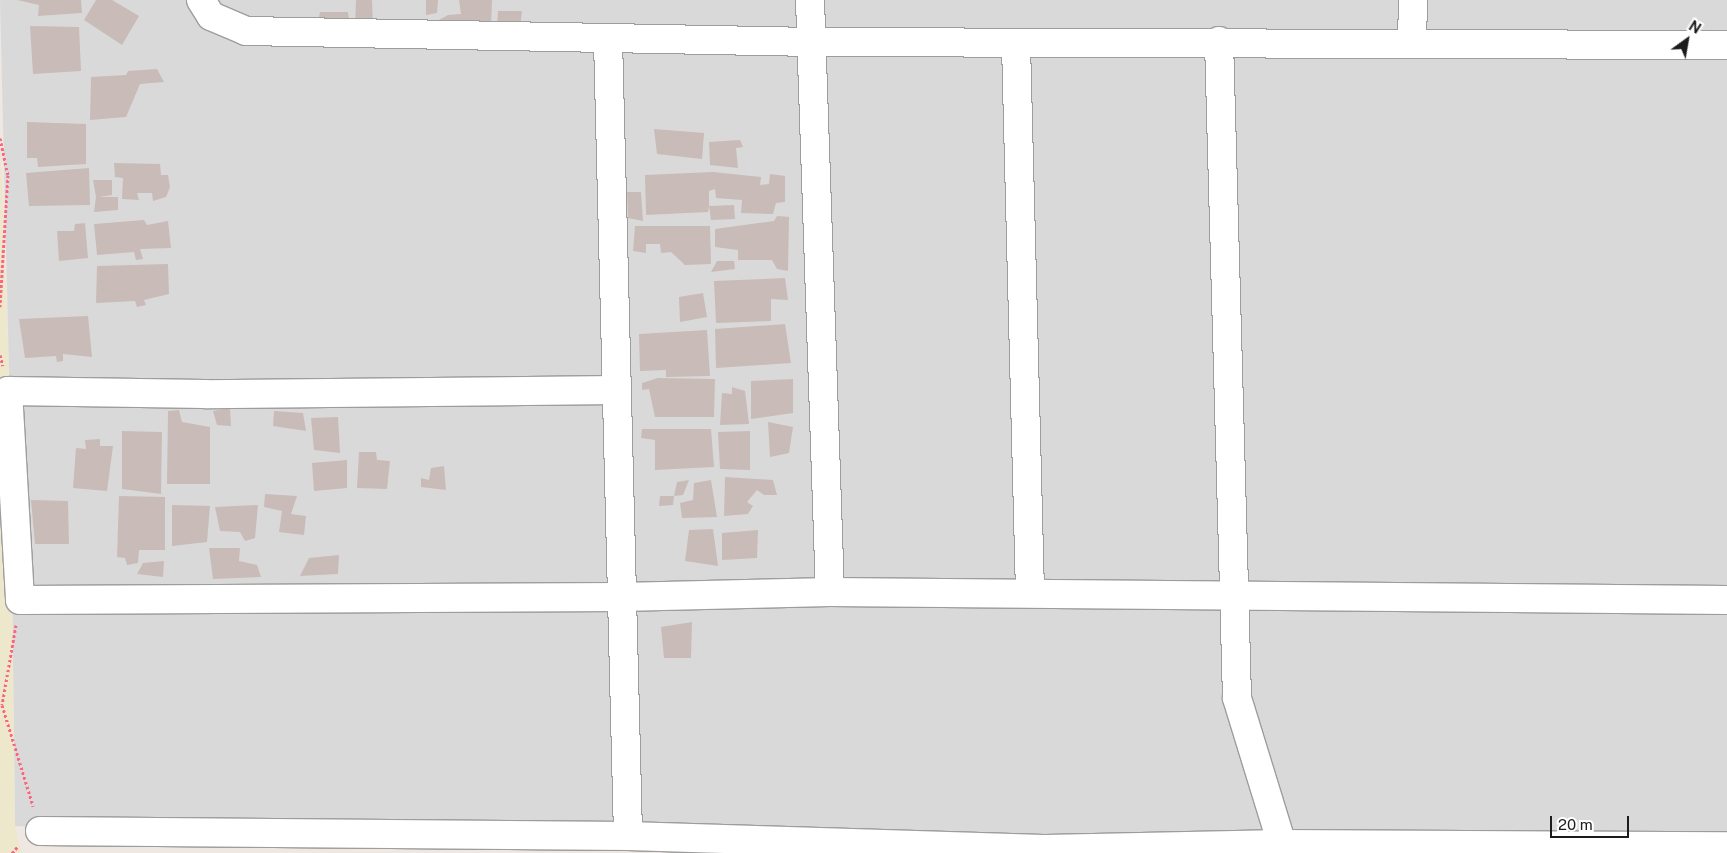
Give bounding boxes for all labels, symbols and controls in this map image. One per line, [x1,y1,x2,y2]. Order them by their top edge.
north arrow [1662,15,1712,65]
text: N [1686,18,1704,37]
scale bar [1552,806,1631,838]
text: 20 m [1558,816,1593,833]

